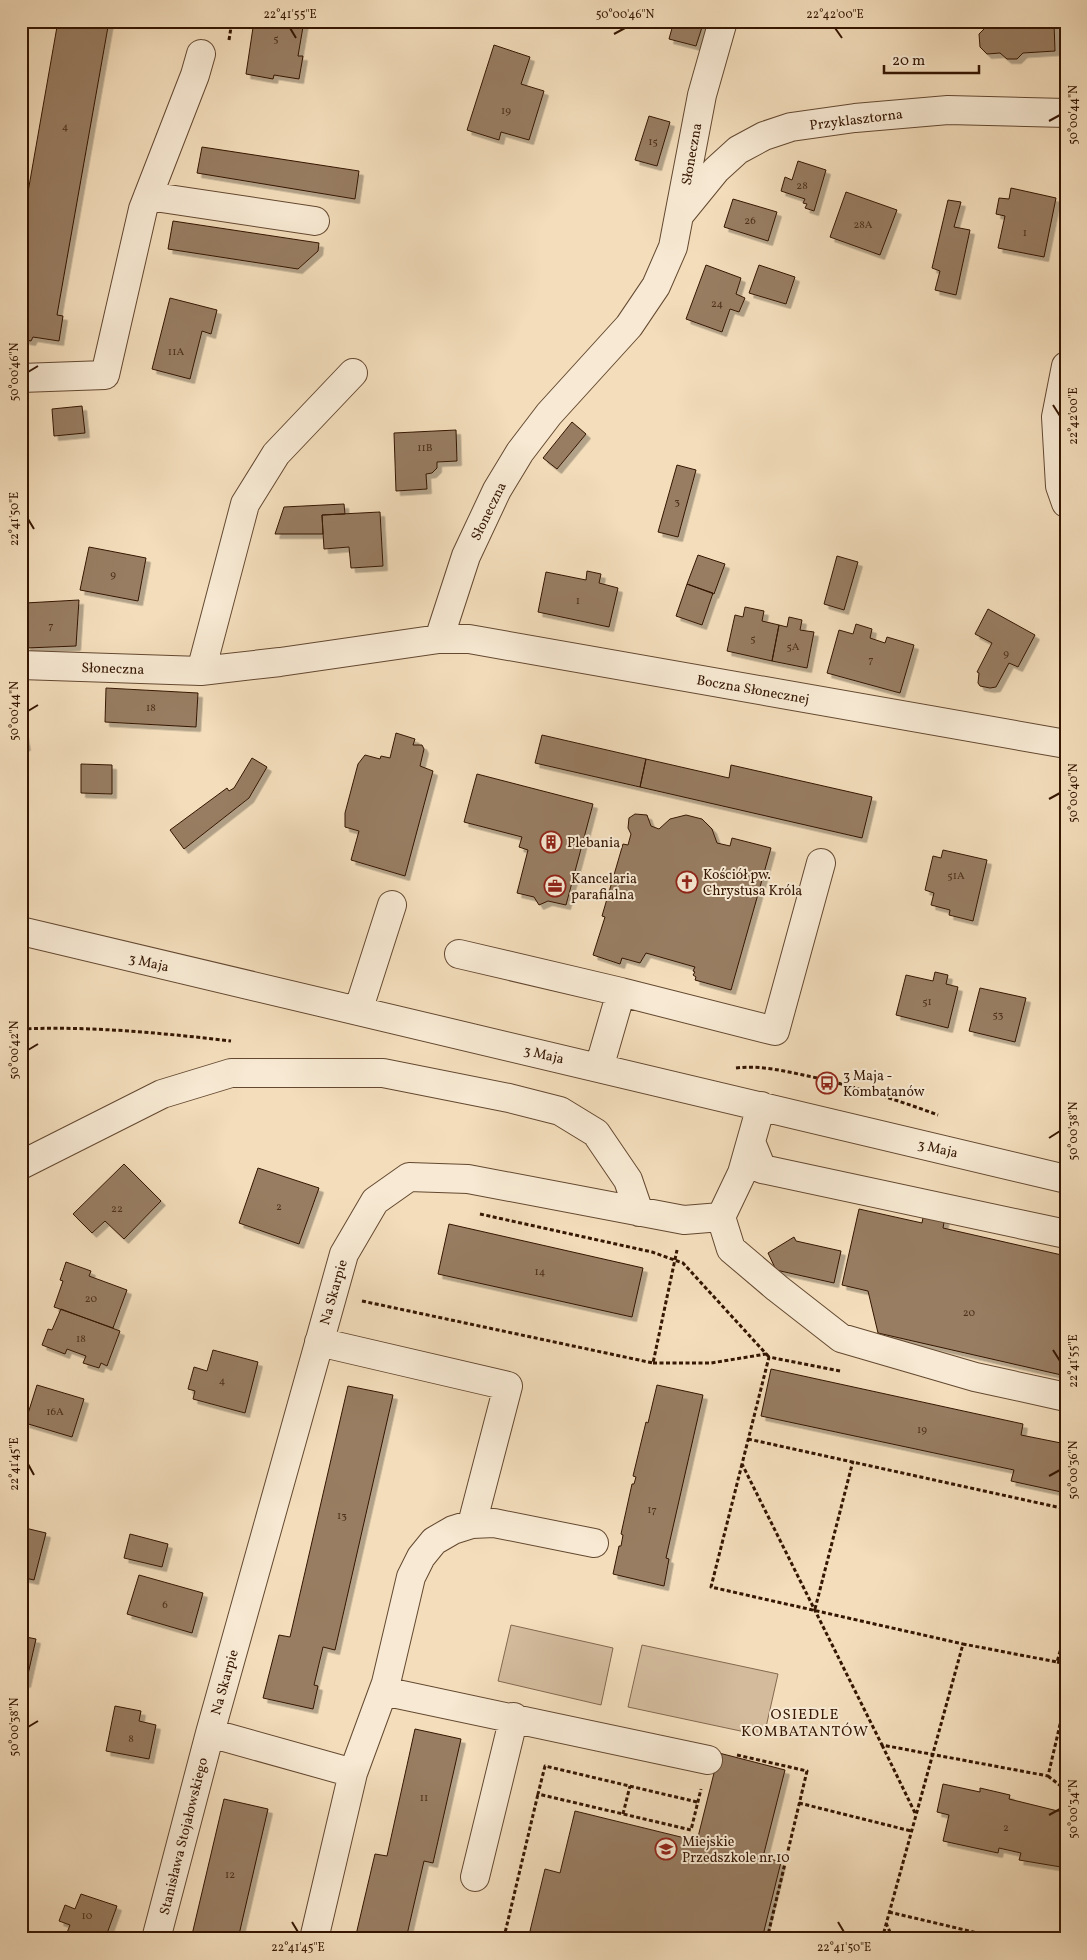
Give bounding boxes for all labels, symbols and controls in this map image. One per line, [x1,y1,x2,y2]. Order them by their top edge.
text: 22°41'55"E [263,7,317,23]
text: 50°00'46"N [596,7,654,23]
text: 22°42'00"E [806,7,864,23]
house number: 5 [273,32,279,47]
scale bar [884,42,980,74]
text: 20 m [892,51,925,72]
text: 50°00'44"N [1066,85,1082,145]
house number: 19 [501,104,511,119]
street label: Przyklasztorna [808,105,904,136]
house number: 4 [62,120,69,135]
street label: Słoneczna [678,122,707,187]
house number: 15 [648,135,658,150]
house number: 28 [796,179,808,194]
house number: 26 [744,214,756,229]
house number: 28A [853,218,873,233]
house number: 1 [1023,226,1027,241]
house number: 24 [711,297,723,312]
text: 50°00'46"N [7,343,23,401]
house number: 11A [168,345,184,360]
text: 22°42'00"E [1066,387,1082,445]
house number: 11B [417,441,433,456]
street label: Słoneczna [467,479,512,544]
text: 22°41'50"E [7,492,23,546]
house number: 3 [674,495,680,510]
house number: 9 [110,568,116,583]
house number: 1 [576,594,580,609]
house number: 7 [48,619,54,634]
house number: 5 [750,632,756,647]
house number: 5A [786,640,800,655]
house number: 9 [1003,647,1009,662]
house number: 7 [868,653,874,668]
street label: Słoneczna [81,659,145,680]
street label: Boczna Słonecznej [695,671,811,710]
text: 50°00'44"N [7,681,23,741]
house number: 18 [146,701,156,716]
text: 50°00'40"N [1066,763,1082,823]
building icon: Plebania [539,830,563,854]
place label: Plebania [567,834,620,853]
place label: Kościół pw. Chrystusa Króla [703,866,802,901]
house number: 51A [947,869,965,884]
place label: Kancelaria parafialna [571,870,637,905]
church icon: Kościół pw. Chrystusa Króla [675,870,699,894]
office icon: Kancelaria parafialna [543,874,567,898]
street label: 3 Maja [127,950,171,977]
house number: 51 [922,995,932,1010]
house number: 53 [993,1008,1004,1023]
text: 50°00'42"N [7,1020,23,1079]
street label: 3 Maja [522,1042,566,1069]
place label: 3 Maja - Kombatanów [843,1067,925,1102]
bus stop icon: 3 Maja - Kombatanów [815,1071,839,1095]
text: 50°00'38"N [1066,1101,1082,1160]
street label: 3 Maja [916,1136,960,1163]
house number: 2 [276,1200,282,1215]
house number: 22 [111,1202,123,1217]
street label: Na Skarpie [316,1257,353,1327]
house number: 14 [535,1265,546,1280]
house number: 20 [85,1292,98,1307]
house number: 20 [963,1306,976,1321]
house number: 18 [76,1332,86,1347]
text: 22°41'55"E [1066,1334,1082,1388]
house number: 4 [219,1374,226,1389]
house number: 16A [46,1405,64,1420]
house number: 19 [917,1423,927,1438]
text: 22°41'45"E [7,1437,23,1491]
text: 50°00'36"N [1066,1441,1082,1499]
house number: 17 [647,1503,657,1518]
house number: 13 [337,1509,347,1524]
house number: 6 [162,1598,168,1613]
street label: Na Skarpie [207,1647,244,1717]
text: 50°00'38"N [7,1697,23,1756]
district label: OSIEDLE KOMBATANTÓW [741,1705,869,1743]
house number: 8 [128,1732,134,1747]
street label: Stanisława Stojałowskiego [156,1756,213,1917]
text: 50°00'34"N [1066,1779,1082,1839]
house number: 11 [420,1791,428,1806]
house number: 2 [1003,1821,1009,1836]
place label: Miejskie Przedszkole nr 10 [682,1833,790,1868]
school or university icon: Miejskie Przedszkole nr 10 [654,1837,678,1861]
house number: 12 [225,1868,235,1883]
house number: 10 [82,1909,93,1924]
text: 22°41'45"E [271,1940,325,1956]
text: 22°41'50"E [817,1940,871,1956]

